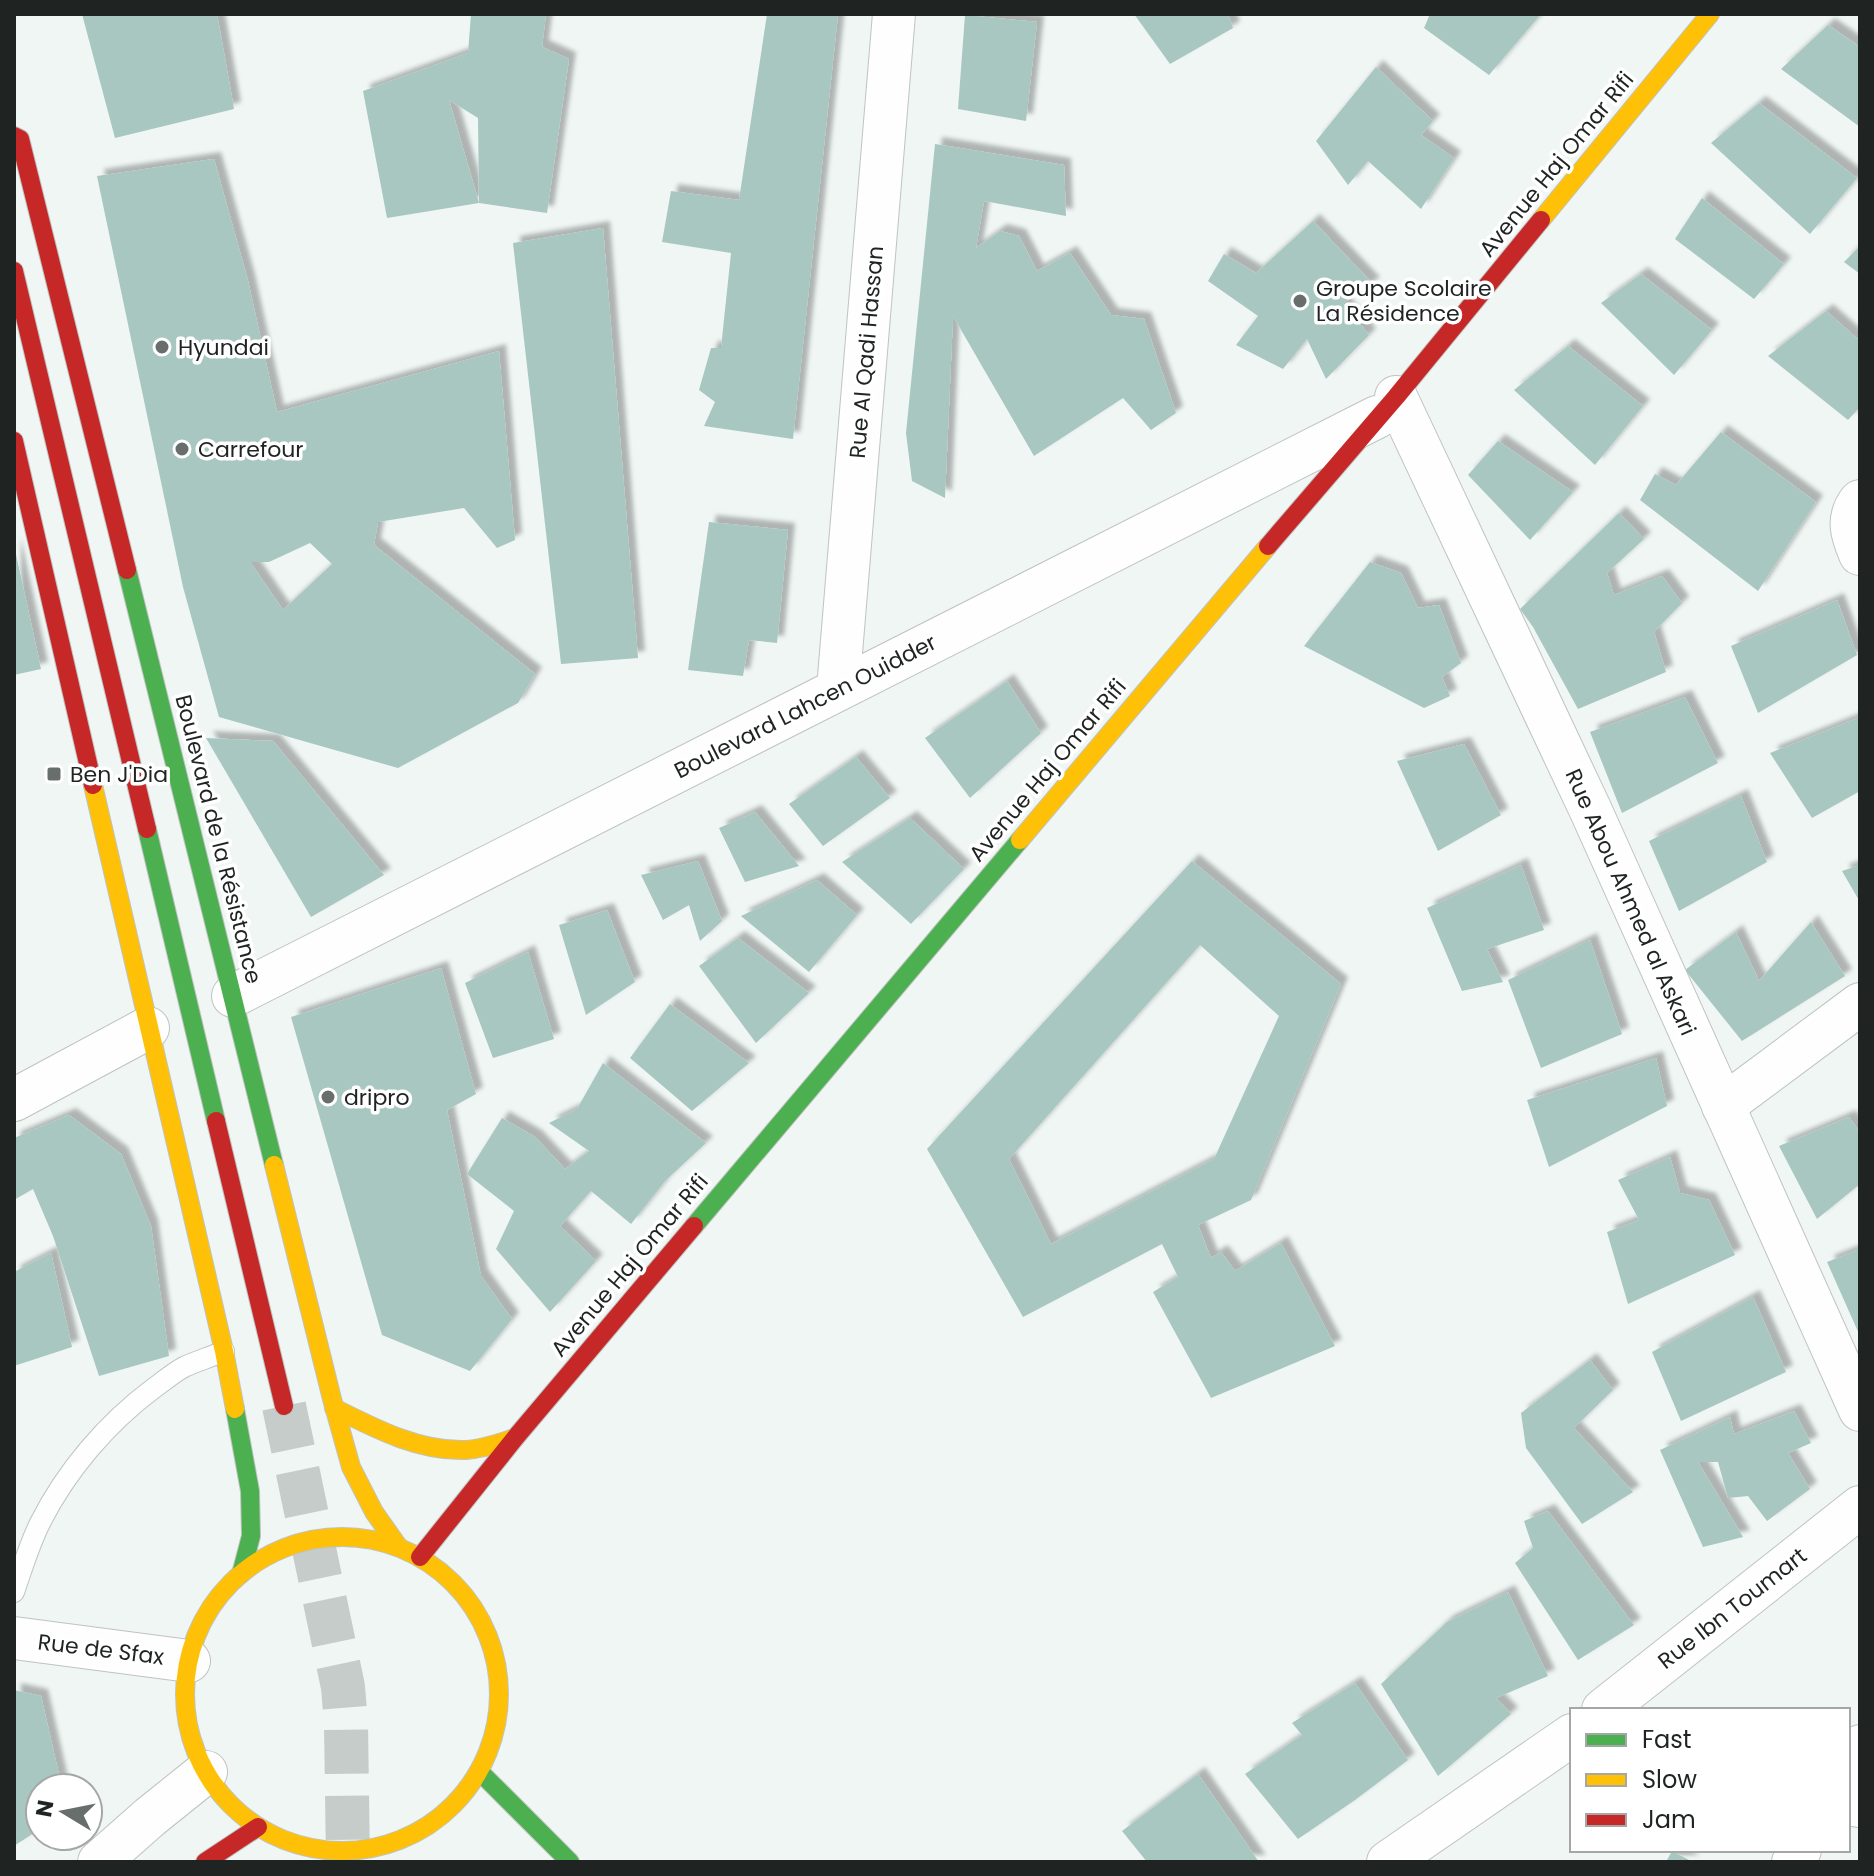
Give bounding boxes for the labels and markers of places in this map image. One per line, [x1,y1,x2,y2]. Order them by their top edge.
place label: Groupe Scolaire La Résidence [1316,273,1492,329]
marker: Groupe Scolaire La Résidence [1291,292,1309,310]
place label: Hyundai [178,332,269,363]
marker: Hyundai [153,338,171,356]
place label: Carrefour [198,434,304,465]
marker: Carrefour [173,440,191,458]
place label: Ben J'Dia [70,759,168,790]
marker: Ben J'Dia [45,765,63,783]
place label: dripro [344,1082,410,1113]
marker: dripro [319,1088,337,1106]

